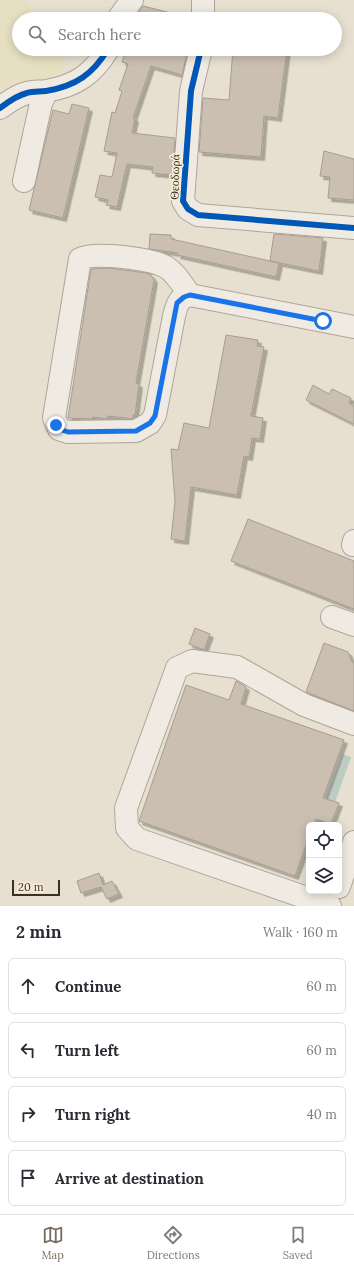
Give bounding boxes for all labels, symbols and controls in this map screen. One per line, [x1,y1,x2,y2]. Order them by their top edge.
search box [12,12,342,56]
icon: search [26,23,48,45]
text: Search here [58,25,141,44]
street label: Θεοδωρά [167,153,182,200]
route start [314,312,332,330]
route end [47,416,65,434]
map controls [306,822,342,894]
button: locate [306,822,342,858]
button: layers [306,858,342,894]
scale bar [12,878,60,897]
text: 20 m [18,880,43,894]
text: 2 min [16,921,62,943]
text: Walk · 160 m [263,924,338,941]
icon: ahead [17,975,39,997]
text: Continue [55,977,121,996]
text: 60 m [306,978,337,995]
icon: left [17,1039,39,1061]
text: Turn left [55,1041,119,1060]
text: 60 m [306,1042,337,1059]
icon: right [17,1103,39,1125]
text: Turn right [55,1105,131,1124]
text: 40 m [307,1106,337,1123]
icon: arrive [17,1167,39,1189]
text: Arrive at destination [55,1169,204,1188]
tab: Map [41,1224,64,1262]
tab: Directions [147,1224,200,1262]
tab: Saved [283,1224,313,1262]

